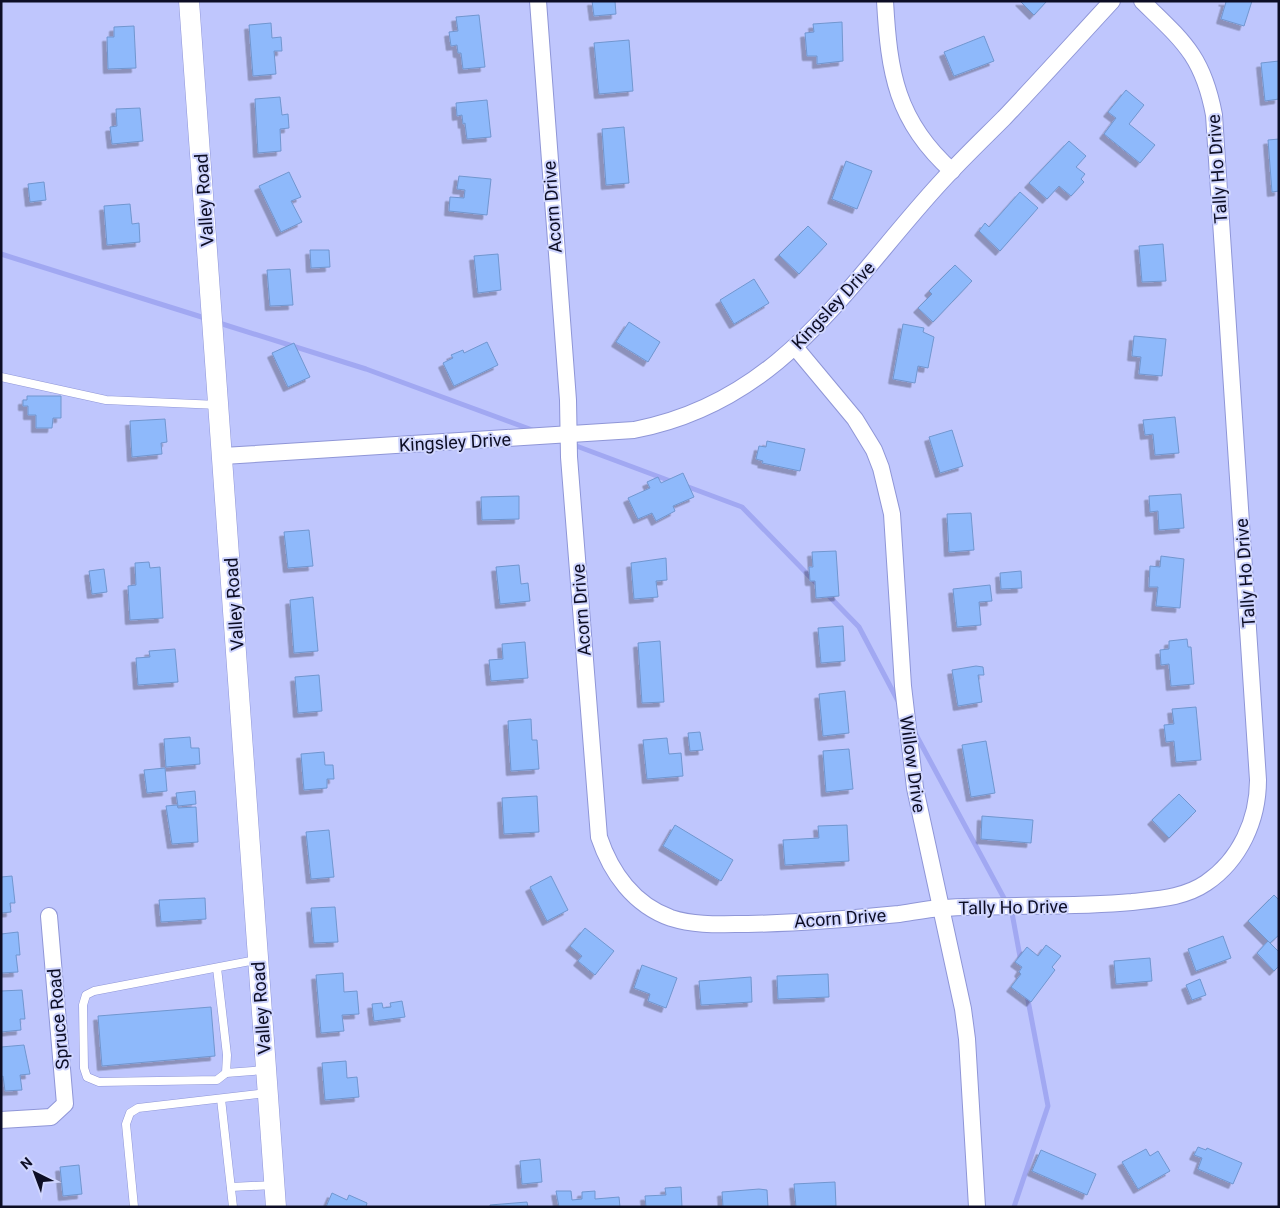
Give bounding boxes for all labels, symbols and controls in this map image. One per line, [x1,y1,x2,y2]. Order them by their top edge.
street label: Tally Ho Drive [1203,114,1231,224]
street label: Valley Road [190,153,218,247]
street label: Acorn Drive [538,160,566,254]
street label: Kingsley Drive [787,257,879,353]
street label: Kingsley Drive [398,429,512,455]
street label: Tally Ho Drive [1231,518,1259,628]
street label: Valley Road [220,557,248,651]
street label: Acorn Drive [567,563,595,657]
street label: Willow Drive [896,714,930,814]
street label: Tally Ho Drive [958,896,1068,918]
street label: Acorn Drive [793,904,887,932]
street label: Valley Road [247,961,275,1055]
street label: Spruce Road [43,967,73,1071]
north arrow [10,1148,60,1198]
text: N [17,1154,35,1173]

